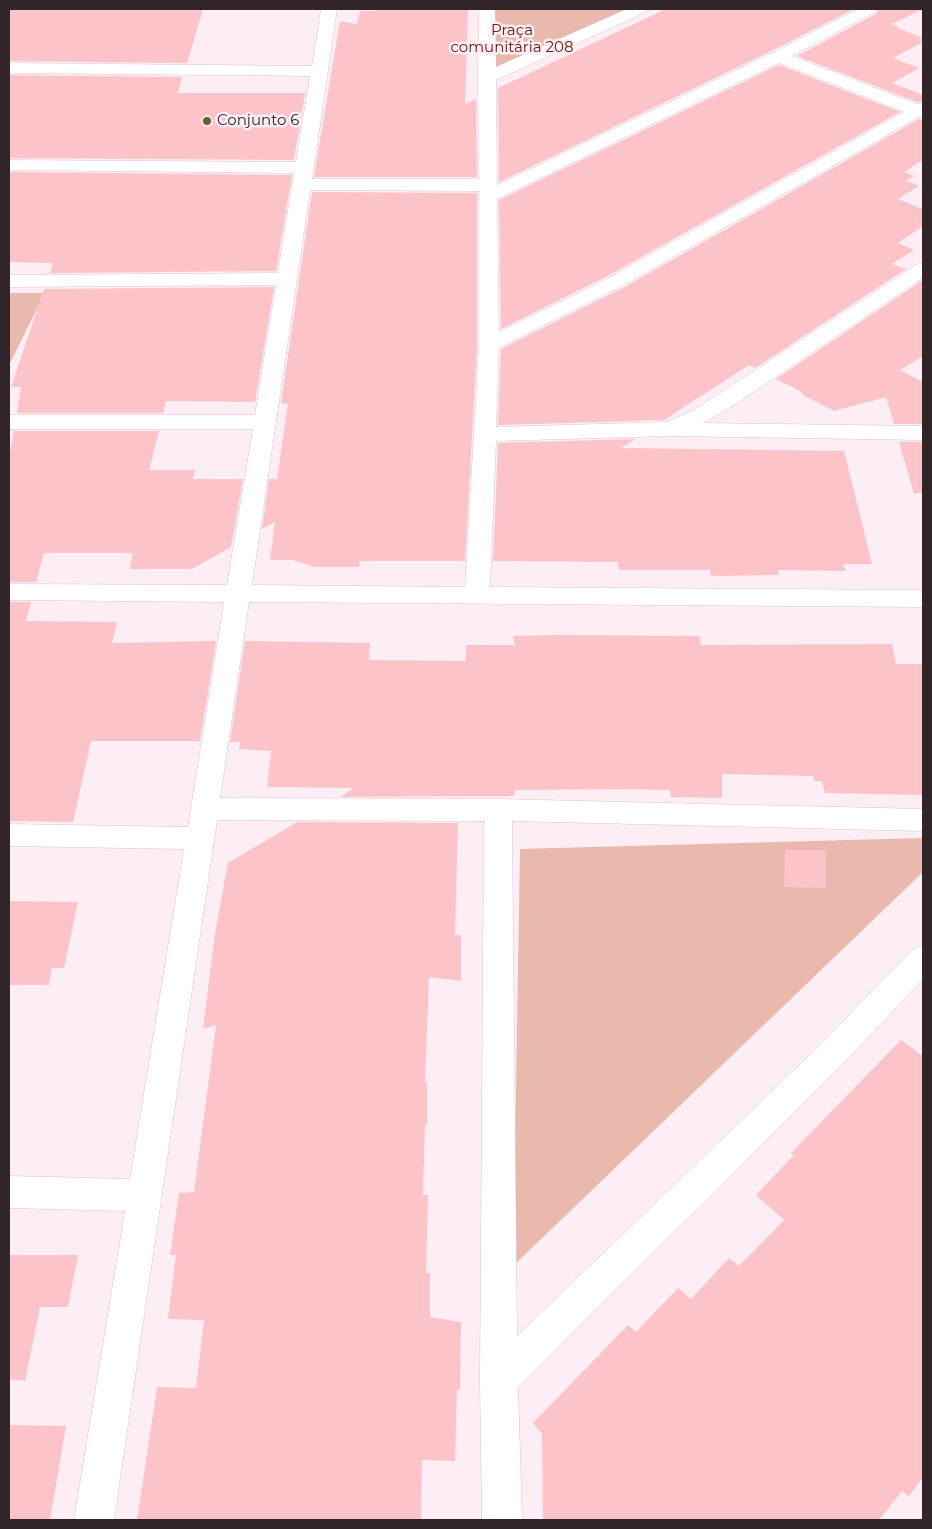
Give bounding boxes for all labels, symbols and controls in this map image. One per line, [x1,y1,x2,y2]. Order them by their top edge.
park label: Praça comunitária 208 [450,22,574,57]
place label: Conjunto 6 [217,112,299,130]
marker: Conjunto 6 [201,115,213,127]

